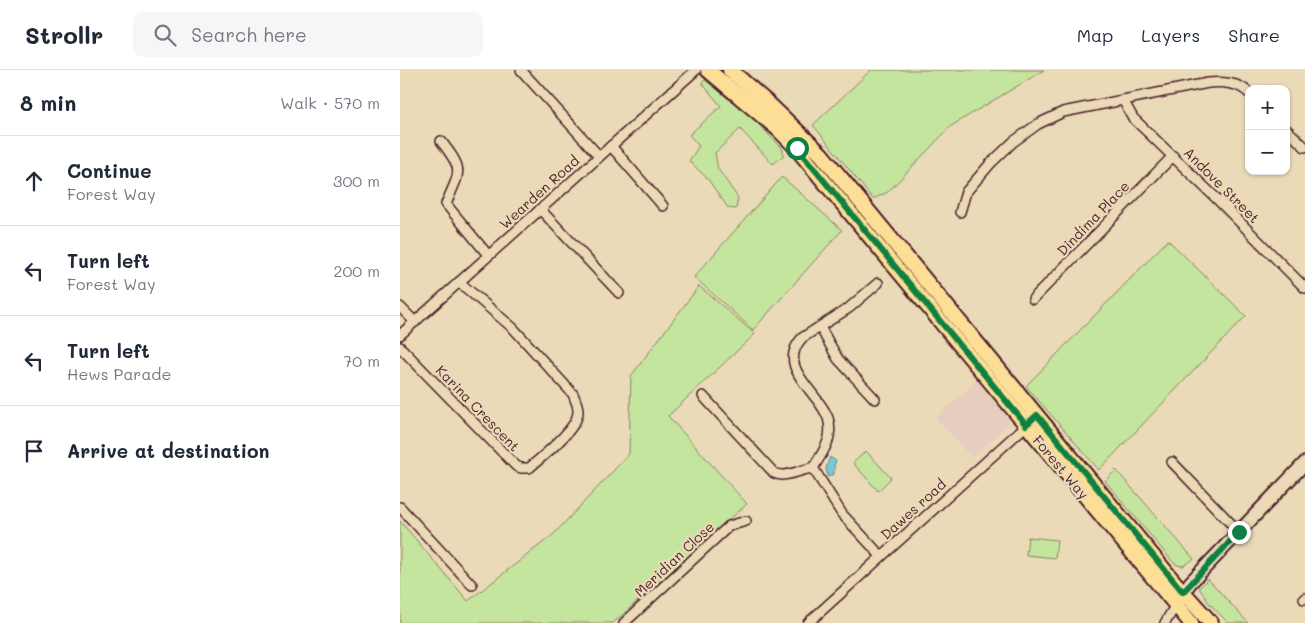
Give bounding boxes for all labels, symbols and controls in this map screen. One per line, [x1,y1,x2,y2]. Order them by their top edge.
search box [133,12,483,57]
text: Strollr [25,19,103,50]
icon: search [151,21,179,49]
text: Search here [191,22,307,47]
text: Map [1077,23,1113,47]
text: Layers [1141,23,1200,47]
text: Share [1228,23,1280,47]
map controls [1245,85,1290,175]
button: + [1245,85,1290,130]
text: 8 min [20,89,76,116]
text: Walk · 570 m [280,92,380,113]
button: − [1245,130,1290,175]
route start [786,137,809,160]
street label: Andove Street [1180,143,1264,227]
street label: Wearden Road [495,151,583,233]
text: Continue [67,158,152,183]
icon: ahead [20,167,48,195]
text: 300 m [333,170,380,191]
street label: Dindima Place [1053,177,1133,259]
text: Forest Way [67,183,156,204]
text: Turn left [67,248,150,273]
icon: left [20,257,48,285]
text: 200 m [333,260,380,281]
text: Forest Way [67,273,156,294]
text: Turn left [67,338,150,363]
icon: left [20,347,48,375]
text: 70 m [343,350,380,371]
street label: Karina Crescent [432,361,524,455]
text: Hews Parade [67,363,171,384]
street label: Forest Way [1029,431,1093,503]
icon: arrive [20,437,48,465]
text: Arrive at destination [67,438,270,463]
street label: Dawes road [876,474,950,544]
street label: Meridian Close [630,517,718,601]
route end [1228,521,1251,544]

